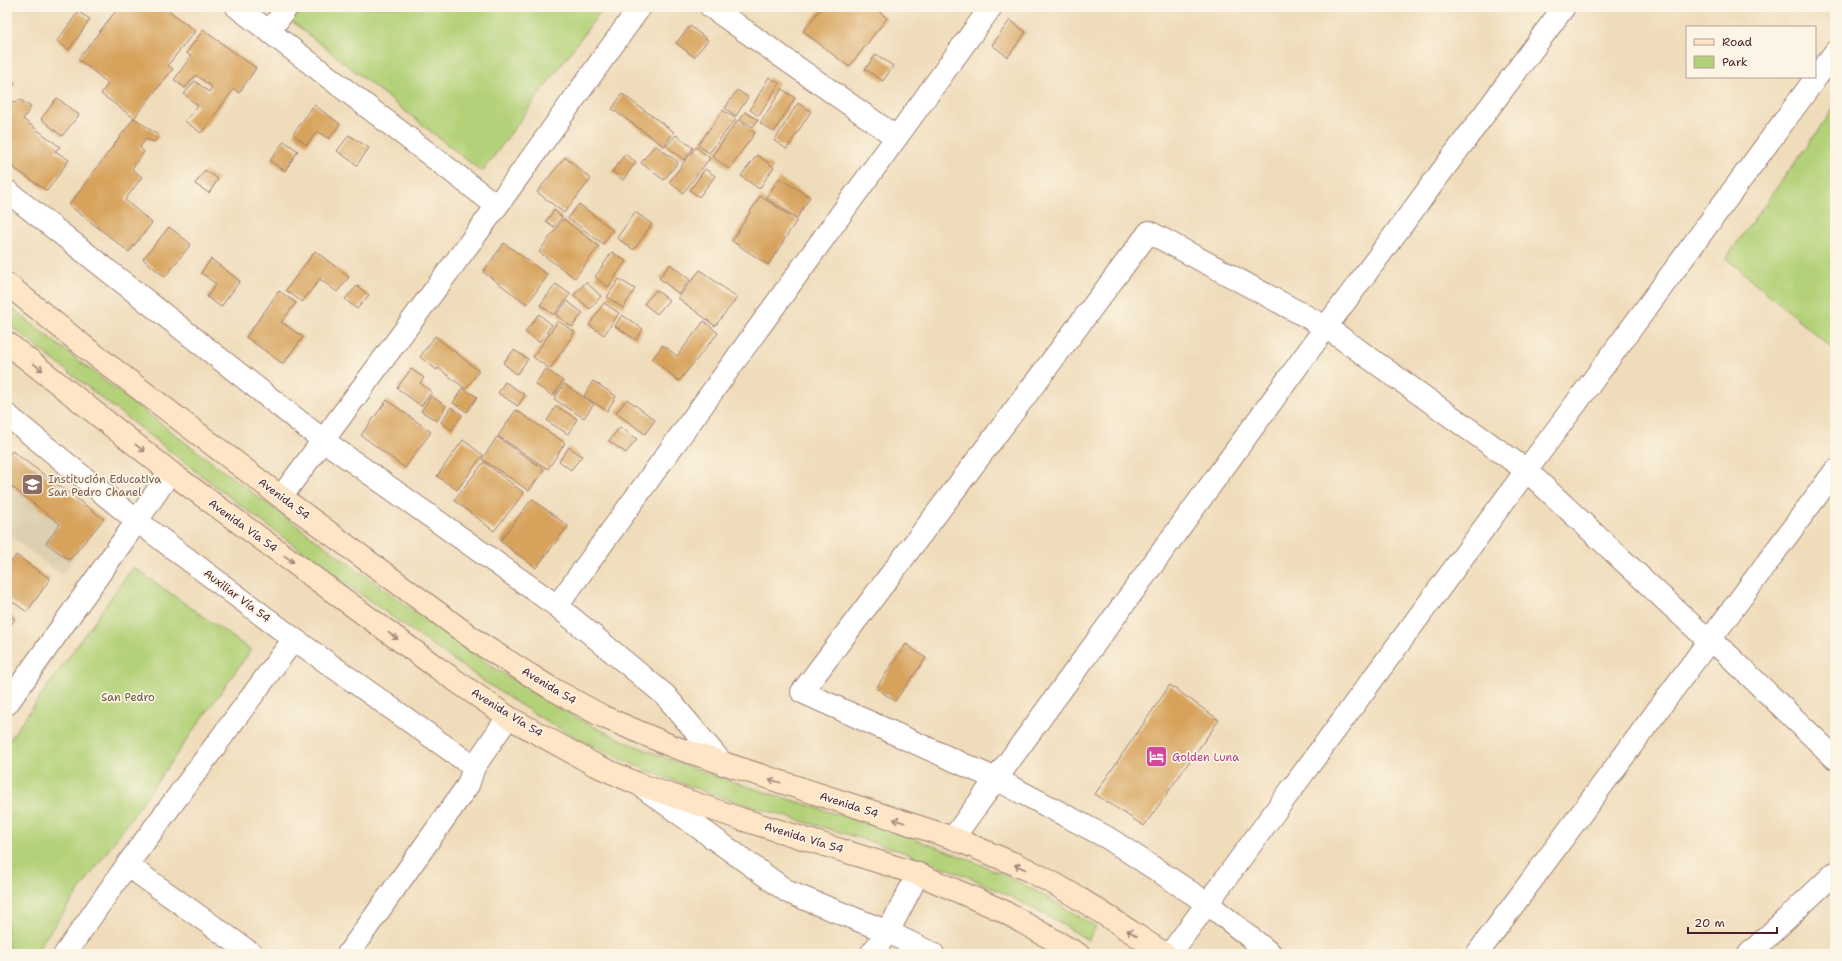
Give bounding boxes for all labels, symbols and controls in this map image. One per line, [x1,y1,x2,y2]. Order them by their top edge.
legend [1686,26,1816,78]
text: Road [1722,34,1753,50]
text: Park [1722,54,1748,70]
one-way arrow [32,363,43,372]
one-way arrow [134,444,145,452]
school or university icon: Institución Educativa San Pedro Chanel [20,472,46,498]
place label: Institución Educativa San Pedro Chanel [48,472,161,500]
street label: Avenida 54 [255,475,313,524]
street label: Avenida Vía 54 [205,496,281,556]
one-way arrow [283,555,294,563]
street label: Auxiliar Vía 54 [201,566,274,626]
one-way arrow [388,632,399,640]
street label: Avenida 54 [519,664,579,708]
street label: Avenida Vía 54 [468,685,546,741]
park label: San Pedro [101,690,155,705]
hotel icon: Golden Luna [1144,744,1170,770]
place label: Golden Luna [1172,750,1239,765]
one-way arrow [769,777,782,784]
street label: Avenida 54 [818,788,881,822]
one-way arrow [893,816,905,824]
street label: Avenida Vía 54 [763,819,846,857]
one-way arrow [1015,863,1027,870]
scale bar [1688,909,1777,935]
text: 20 m [1694,915,1725,931]
one-way arrow [1127,929,1138,937]

